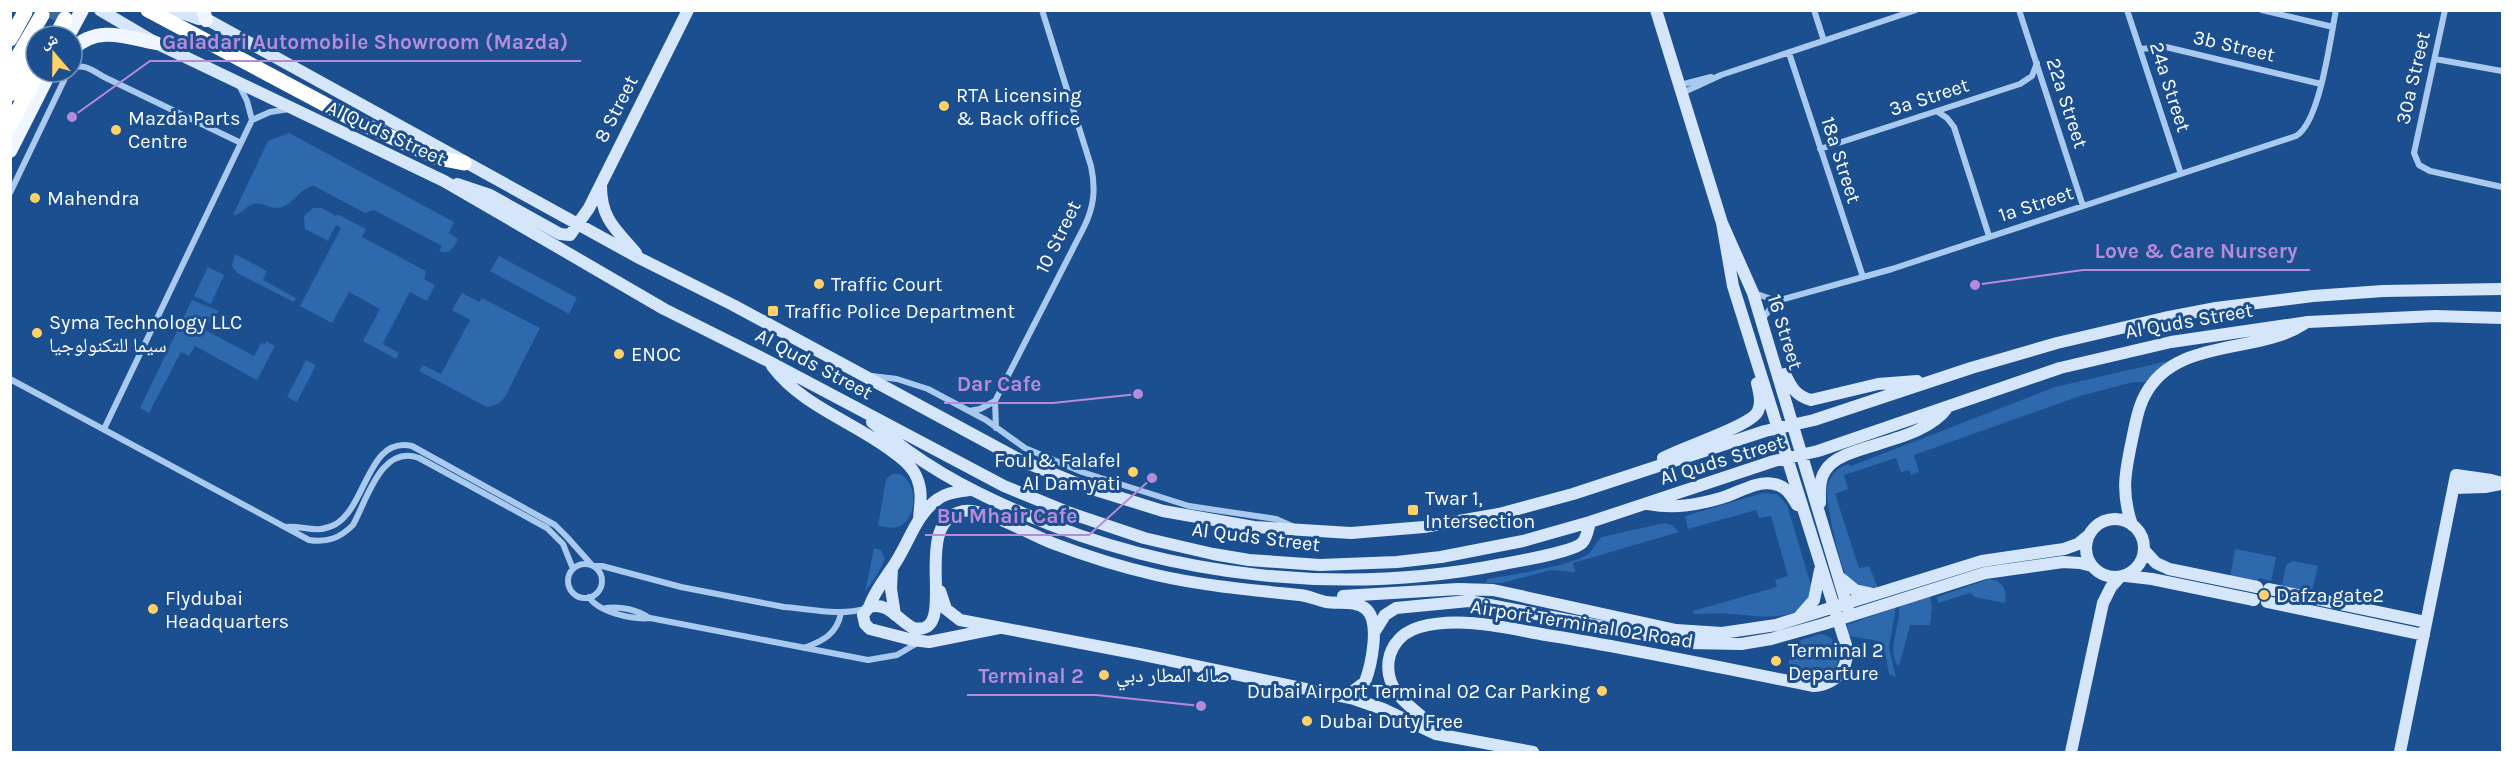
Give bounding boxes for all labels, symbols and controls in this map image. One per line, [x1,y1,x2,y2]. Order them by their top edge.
callout: Galadari Automobile Showroom (Mazda) [150,22,581,61]
north arrow [24,24,84,84]
street label: 3b Street [2191,25,2278,67]
text: ش [38,29,60,52]
street label: 30a Street [2391,29,2435,127]
text: Galadari Automobile Showroom (Mazda) [162,30,568,54]
street label: 24a Street [2145,39,2196,135]
street label: 22a Street [2042,55,2093,152]
street label: 8 Street [589,71,643,146]
street label: 3a Street [1886,73,1972,121]
place label: RTA Licensing & Back office [956,84,1081,130]
street label: Al Quds Street [323,95,450,171]
marker: RTA Licensing & Back office [937,99,951,113]
place label: Mazda Parts Centre [128,107,240,153]
street label: 18a Street [1816,114,1866,207]
marker: Mazda Parts Centre [109,123,123,137]
street label: 1a Street [1996,181,2077,227]
place label: Mahendra [47,187,139,210]
marker: Mahendra [28,191,42,205]
street label: 10 Street [1031,196,1086,277]
callout: Love & Care Nursery [2083,231,2310,270]
text: Love & Care Nursery [2095,239,2298,263]
place label: Traffic Court [831,273,943,296]
marker: Traffic Court [812,277,826,291]
street label: 16 Street [1763,291,1807,373]
street label: Al Quds Street [2123,298,2255,344]
place label: Traffic Police Department [785,300,1015,323]
marker: Traffic Police Department [766,304,780,318]
place label: Syma Technology LLC سيما للتكنولوجيا [49,311,242,357]
street label: Al Quds Street [752,324,877,405]
marker: Syma Technology LLC سيما للتكنولوجيا [30,326,44,340]
place label: ENOC [631,343,681,366]
marker: ENOC [612,347,626,361]
callout: Dar Cafe [944,364,1053,403]
text: Dar Cafe [957,372,1041,396]
street label: Al Quds Street [1657,430,1787,490]
place label: Foul & Falafel Al Damyati [994,449,1121,495]
marker: Foul & Falafel Al Damyati [1126,465,1140,479]
place label: Twar 1, Intersection [1425,487,1535,533]
callout: Bu Mhair Cafe [925,496,1089,535]
marker: Twar 1, Intersection [1406,503,1420,517]
text: Bu Mhair Cafe [937,504,1077,528]
street label: Al Quds Street [1191,518,1322,556]
place label: Dafza gate2 [2276,584,2384,607]
place label: Flydubai Headquarters [165,587,289,633]
marker: Dafza gate2 [2257,588,2271,602]
street label: Airport Terminal 02 Road [1469,595,1695,653]
marker: Flydubai Headquarters [146,602,160,616]
place label: Terminal 2 Departure [1788,639,1884,685]
marker: Terminal 2 Departure [1769,654,1783,668]
callout: Terminal 2 [967,656,1096,695]
text: Terminal 2 [978,664,1084,688]
place label: صاله المطار دبي [1116,664,1230,691]
marker: صاله المطار دبي [1097,668,1111,682]
place label: Dubai Airport Terminal 02 Car Parking [1247,680,1590,703]
marker: Dubai Airport Terminal 02 Car Parking [1595,684,1609,698]
place label: Dubai Duty Free [1319,710,1463,733]
marker: Dubai Duty Free [1300,714,1314,728]

